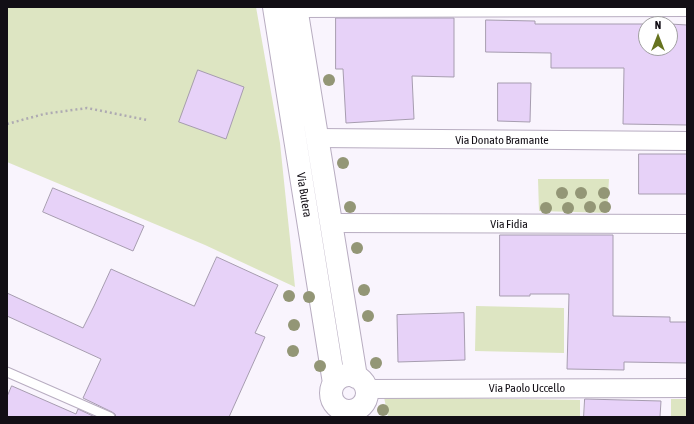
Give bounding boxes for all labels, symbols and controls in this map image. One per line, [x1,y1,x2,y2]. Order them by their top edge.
north arrow [638,16,678,56]
text: N [655,19,661,31]
street label: Via Donato Bramante [455,133,549,147]
street label: Via Butera [293,172,315,218]
street label: Via Fidia [490,217,528,231]
street label: Via Paolo Uccello [489,381,565,395]

